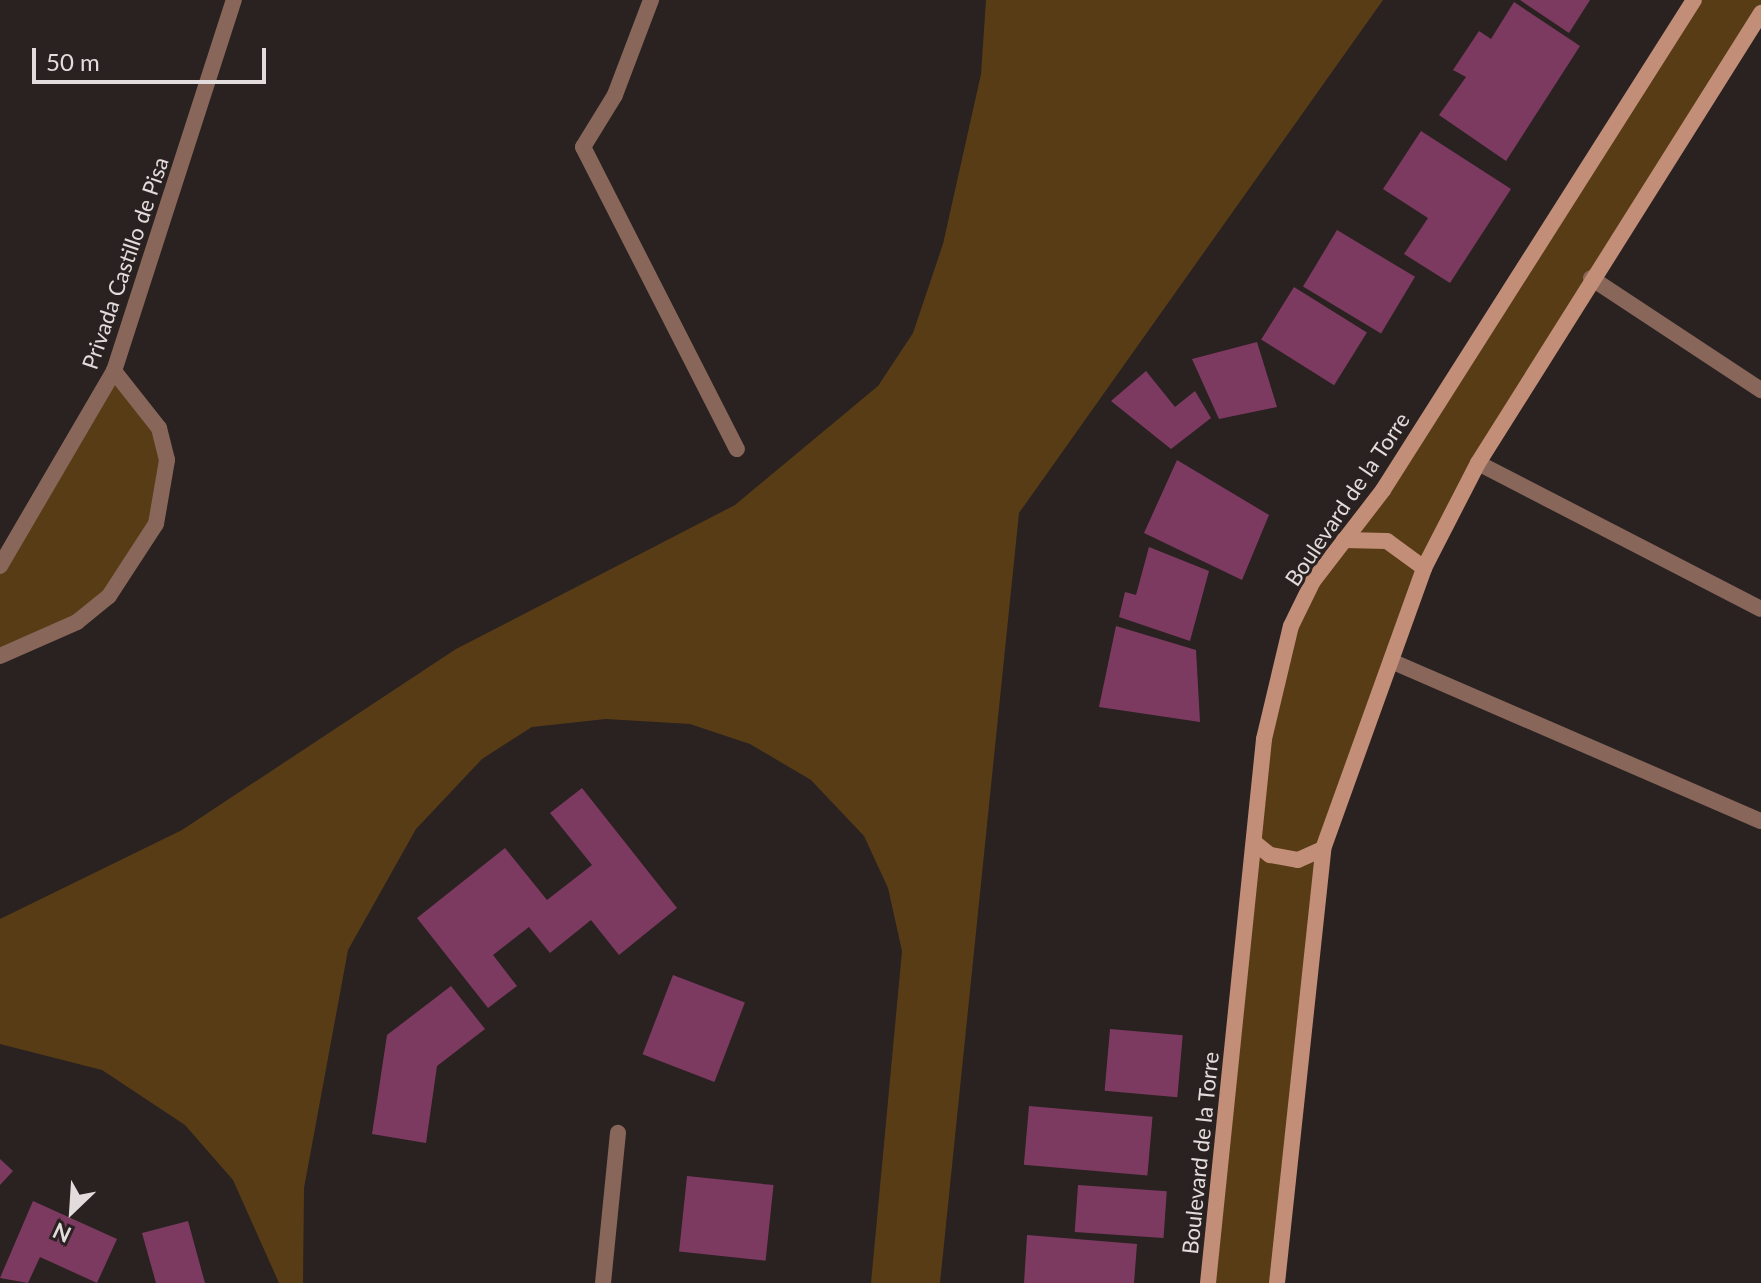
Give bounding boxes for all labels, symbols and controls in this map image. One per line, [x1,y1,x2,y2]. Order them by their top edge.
scale bar [36,32,270,82]
text: 50 m [46,47,100,76]
street label: Privada Castillo de Pisa [76,153,174,373]
street label: Boulevard de la Torre [1279,407,1415,591]
street label: Boulevard de la Torre [1176,1050,1224,1256]
north arrow [32,1171,112,1251]
text: N [48,1217,75,1249]

